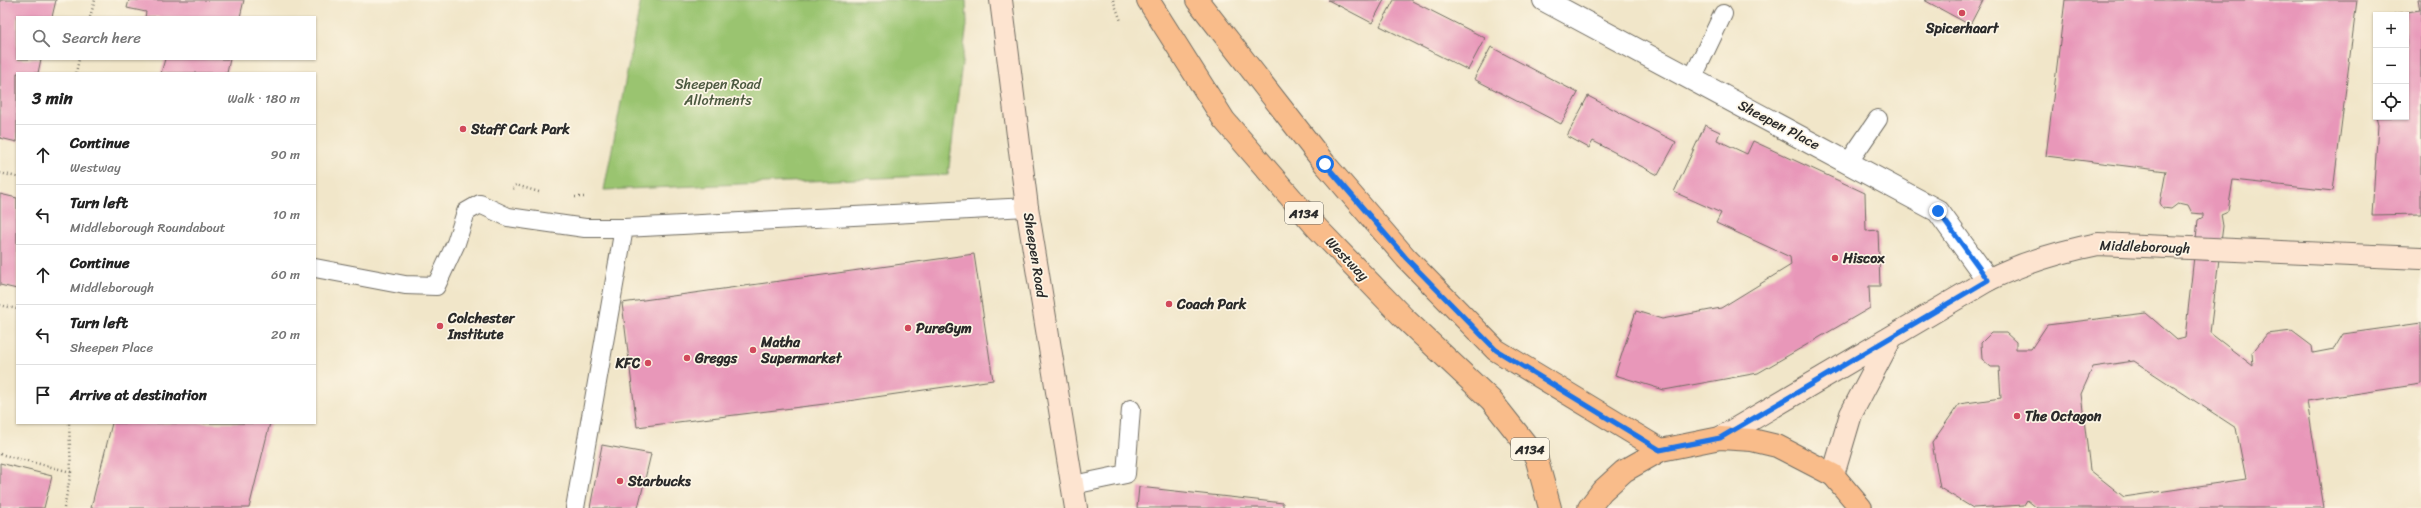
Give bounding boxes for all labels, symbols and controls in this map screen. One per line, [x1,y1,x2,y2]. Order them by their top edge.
marker: Spicerhaart [1957,8,1967,18]
map controls [2373,12,2409,120]
button: + [2373,12,2409,48]
search box [16,16,316,60]
place label: Spicerhaart [1925,16,2000,41]
text: Search here [62,25,141,51]
icon: search [30,27,52,49]
button: − [2373,48,2409,84]
park label: Sheepen Road Allotments [675,72,763,113]
text: 3 min [32,83,73,113]
button: locate [2373,84,2409,120]
text: Walk · 180 m [228,87,300,110]
street label: Sheepen Place [1734,93,1824,157]
place label: Staff Cark Park [470,117,570,142]
marker: Staff Cark Park [458,124,468,134]
text: Continue [70,130,130,156]
text: 90 m [270,143,300,166]
icon: ahead [32,144,54,166]
route start [1316,155,1334,173]
text: Westway [70,156,121,179]
text: Turn left [70,190,128,216]
road number: A134 [1285,202,1323,224]
route end [1929,202,1947,220]
text: 10 m [273,203,300,226]
icon: left [32,204,54,226]
street label: Sheepen Road [1016,211,1054,301]
text: Middleborough Roundabout [70,216,225,239]
street label: Westway [1319,231,1375,288]
street label: Middleborough [2099,233,2191,261]
place label: Hiscox [1842,246,1885,271]
text: Continue [70,250,130,276]
marker: Hiscox [1830,253,1840,263]
text: 60 m [271,263,300,286]
icon: ahead [32,264,54,286]
text: Middleborough [70,276,154,299]
place label: Coach Park [1176,292,1247,317]
marker: Coach Park [1164,299,1174,309]
place label: Colchester Institute [447,306,516,347]
text: Turn left [70,310,128,336]
place label: PureGym [916,316,972,341]
marker: Colchester Institute [435,321,445,331]
text: 20 m [271,323,300,346]
marker: PureGym [903,323,913,333]
icon: left [32,324,54,346]
place label: Matha Supermarket [760,330,843,371]
text: Sheepen Place [70,336,153,359]
marker: Matha Supermarket [748,345,758,355]
place label: Greggs [694,346,738,371]
place label: KFC [614,351,641,376]
marker: Greggs [682,353,692,363]
marker: KFC [643,358,653,368]
text: Arrive at destination [70,382,207,408]
icon: arrive [32,384,54,406]
place label: The Octagon [2025,404,2102,429]
marker: The Octagon [2012,411,2022,421]
road number: A134 [1511,438,1549,460]
place label: Starbucks [627,469,691,494]
marker: Starbucks [615,476,625,486]

